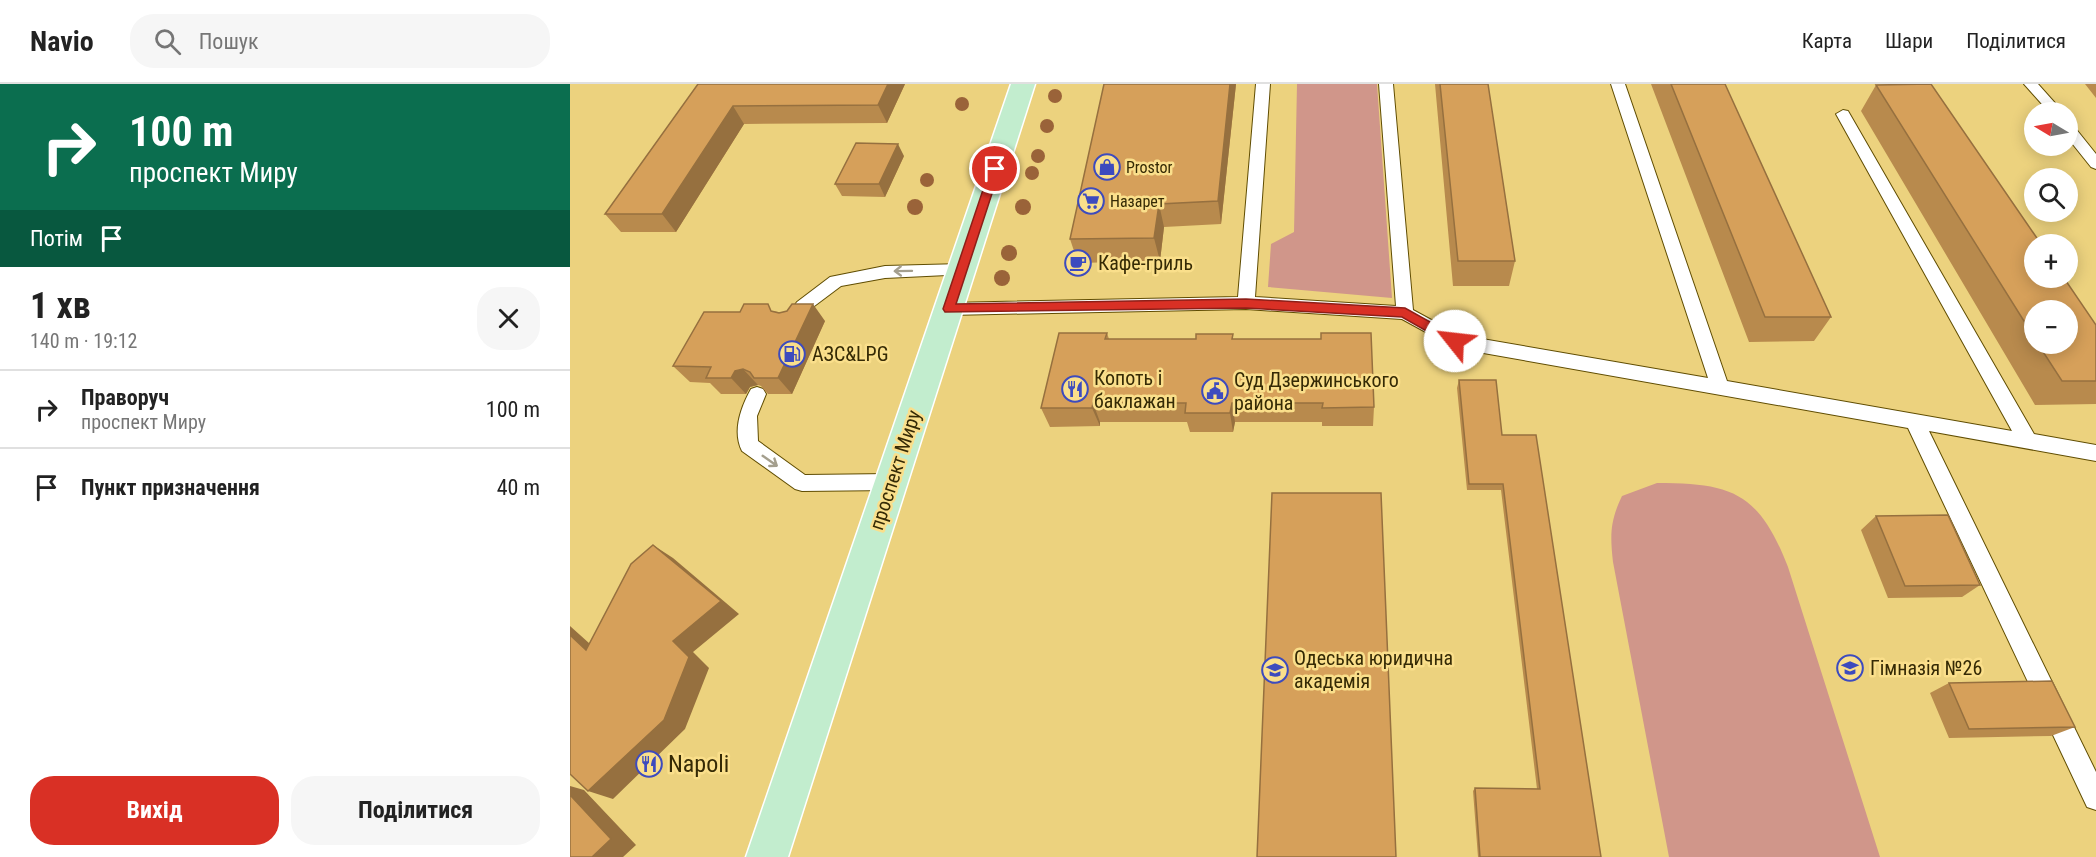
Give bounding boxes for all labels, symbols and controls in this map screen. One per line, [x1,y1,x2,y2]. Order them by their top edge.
search box [130,14,550,68]
text: Navio [30,25,94,58]
icon: search [151,25,184,58]
text: Пошук [199,29,259,54]
text: Карта [1802,29,1852,53]
text: Шари [1885,29,1933,53]
text: Поділитися [1966,29,2066,53]
north arrow [2024,102,2078,156]
map controls [2024,102,2078,354]
text: 100 m [129,107,234,156]
icon: right [30,108,108,186]
pin [969,143,1020,194]
icon: arrive [978,152,1011,185]
shop icon: Prostor [1092,152,1122,182]
text: проспект Миру [129,157,298,189]
place label: Prostor [1126,158,1173,177]
button: search [2024,168,2078,222]
supermarket icon: Назарет [1076,186,1106,216]
place label: Назарет [1110,192,1165,211]
icon: arrive [95,222,128,255]
text: Потім [30,226,83,251]
button: + [2024,234,2078,288]
cafe icon: Кафе-гриль [1063,248,1093,278]
place label: Кафе-гриль [1098,251,1193,275]
one-way arrow [894,266,914,277]
text: 1 хв [30,285,91,327]
button: close [477,287,540,350]
button: − [2024,300,2078,354]
position arrow [1423,309,1487,373]
text: 140 m · 19:12 [30,329,137,353]
fuel station icon: АЗС&LPG [777,339,807,369]
place label: АЗС&LPG [812,342,889,366]
place label: Копоть і баклажан [1094,366,1176,413]
place label: Суд Дзержинського района [1234,368,1399,415]
restaurant icon: Копоть і баклажан [1060,374,1090,404]
public building icon: Суд Дзержинського района [1200,376,1230,406]
text: Праворуч [81,385,169,410]
icon: right [30,393,63,426]
text: 100 m [486,397,540,422]
street label: проспект Миру [864,407,926,533]
text: проспект Миру [81,410,206,434]
one-way arrow [762,455,778,467]
icon: arrive [30,471,63,504]
text: Пункт призначення [81,475,260,500]
text: 40 m [497,475,540,500]
place label: Одеська юридична академія [1294,646,1453,693]
school or university icon: Гімназія №26 [1835,653,1865,683]
school or university icon: Одеська юридична академія [1260,655,1290,685]
place label: Гімназія №26 [1870,656,1982,680]
restaurant icon: Napoli [634,749,664,779]
place label: Napoli [668,750,729,778]
button: Вихід [30,776,279,845]
button: Поділитися [291,776,540,845]

